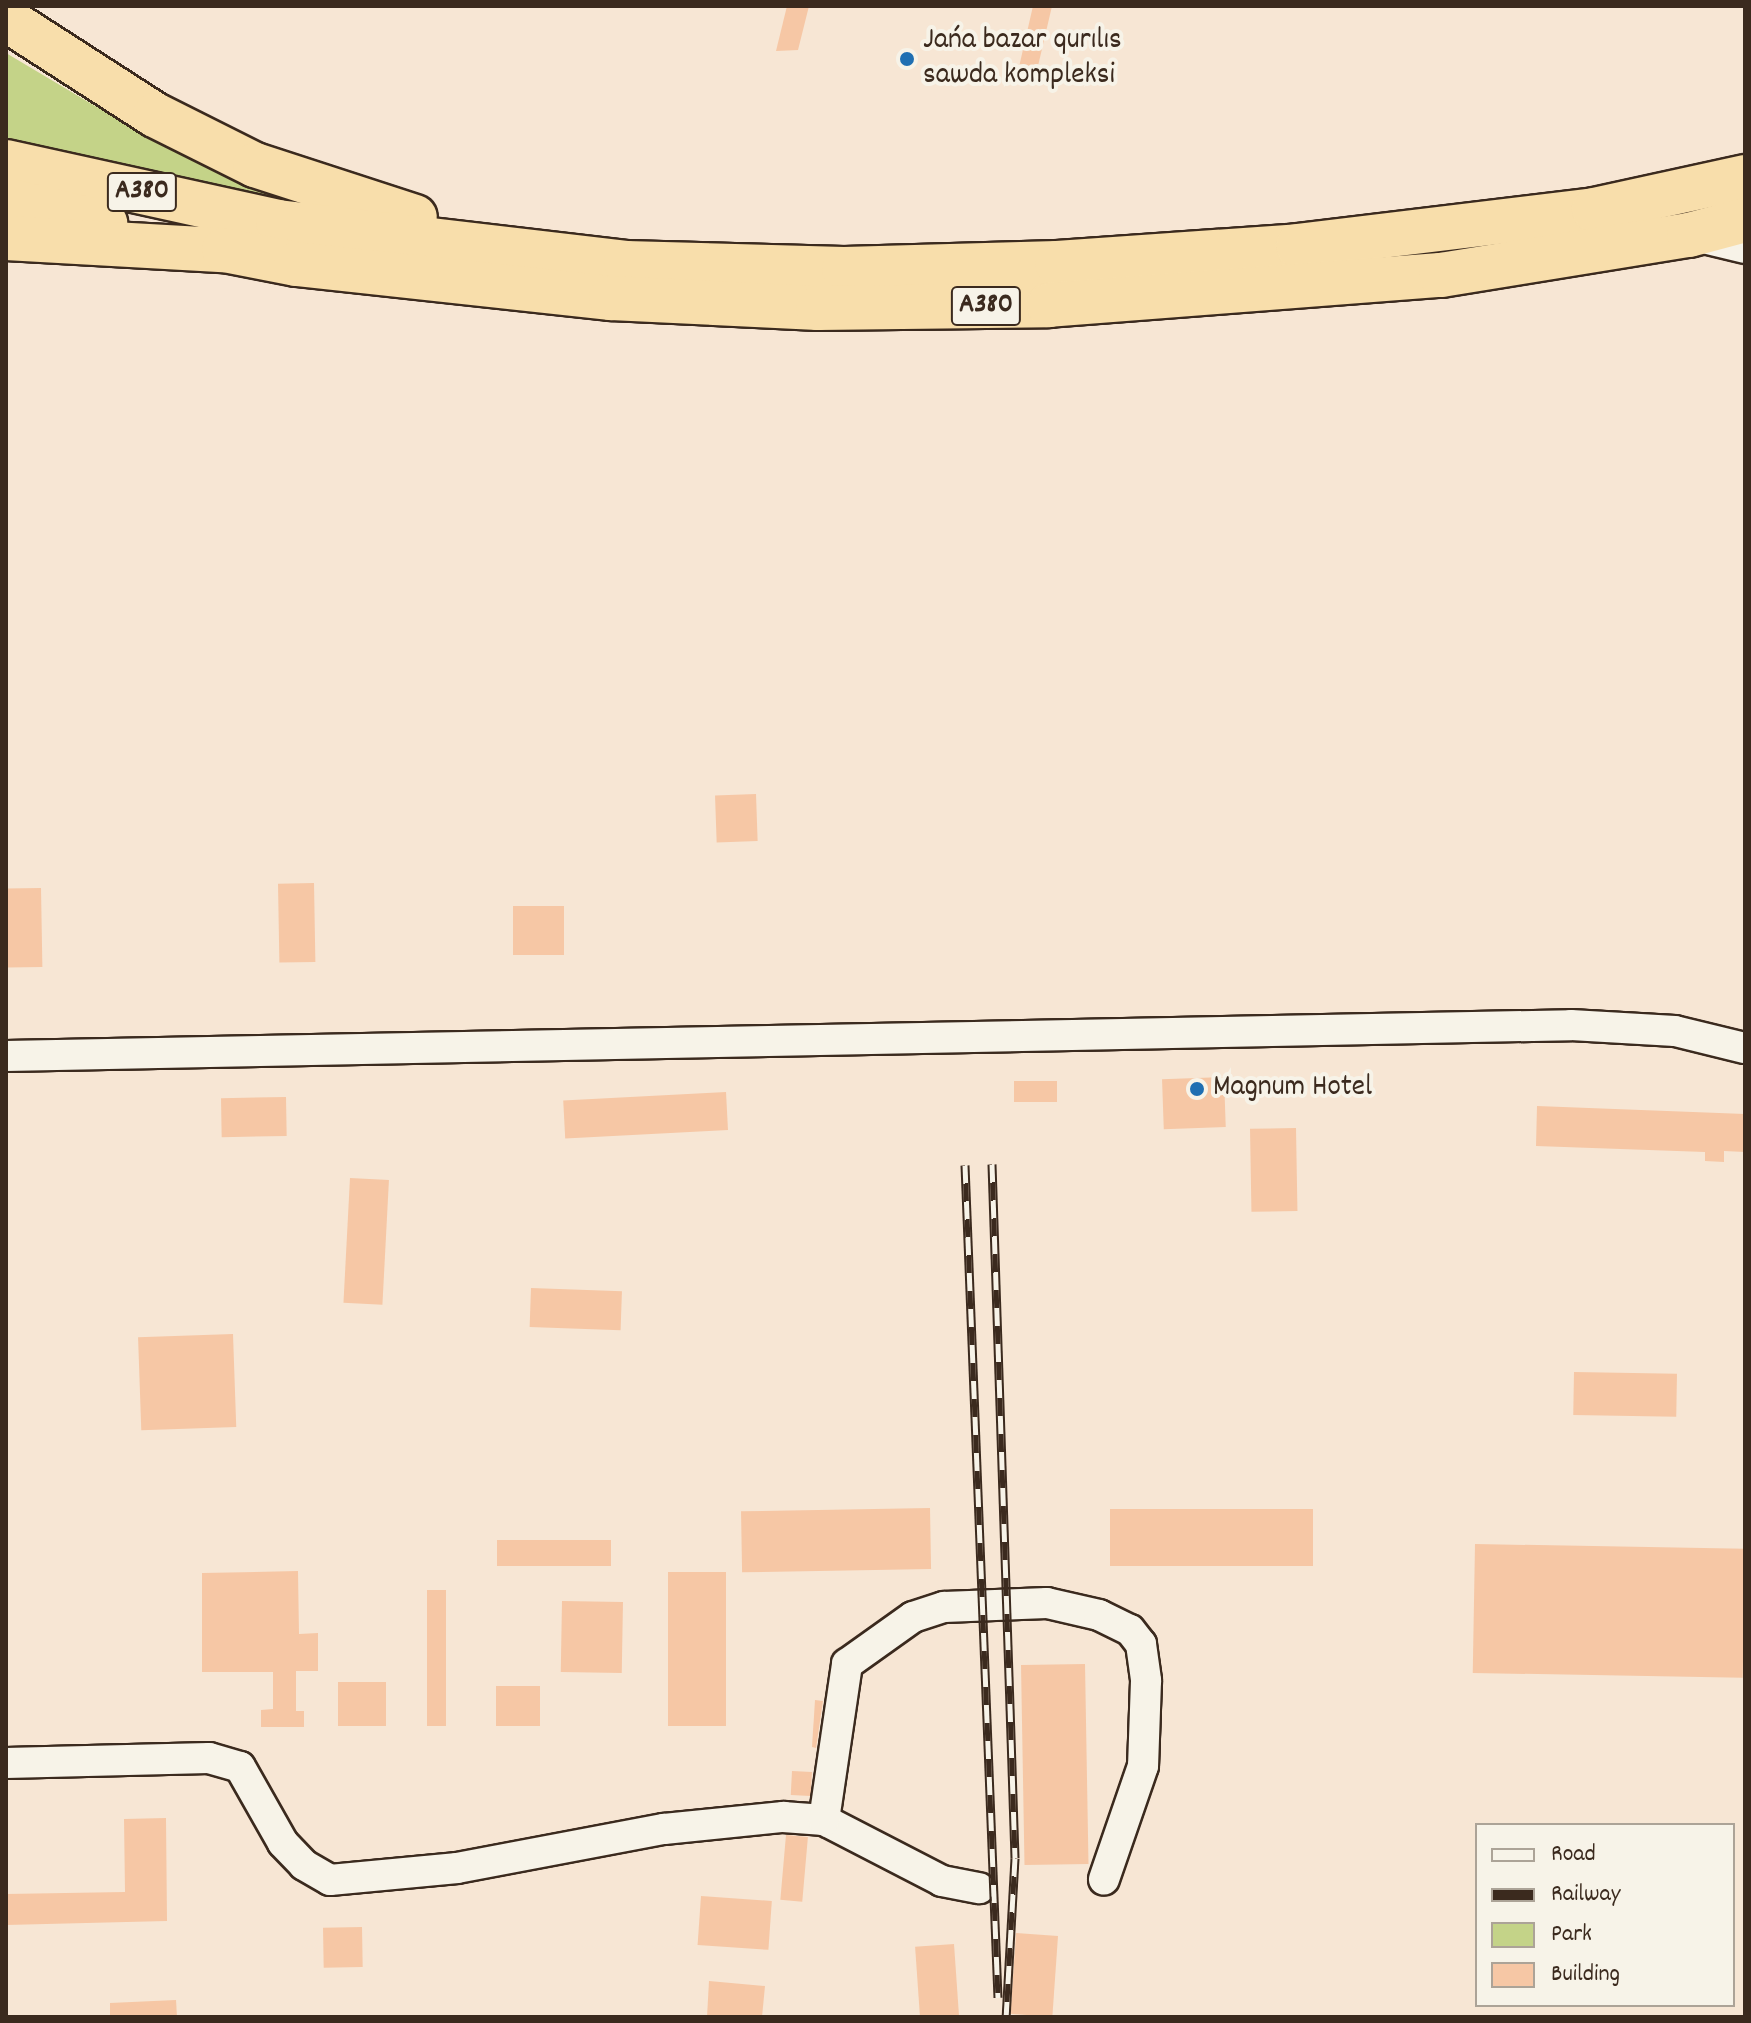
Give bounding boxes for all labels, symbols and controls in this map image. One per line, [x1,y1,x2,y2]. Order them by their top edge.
place label: Jańa bazar qurılıs sawda kompleksi [923,24,1122,94]
marker: Jańa bazar qurılıs sawda kompleksi [898,50,916,68]
road number: A380 [106,168,178,216]
road number: A380 [950,282,1022,330]
place label: Magnum Hotel [1213,1071,1372,1107]
marker: Magnum Hotel [1188,1080,1206,1098]
legend [1475,1823,1735,2007]
text: Road [1551,1838,1596,1872]
text: Railway [1551,1878,1620,1912]
text: Park [1551,1918,1592,1952]
text: Building [1551,1958,1620,1992]

